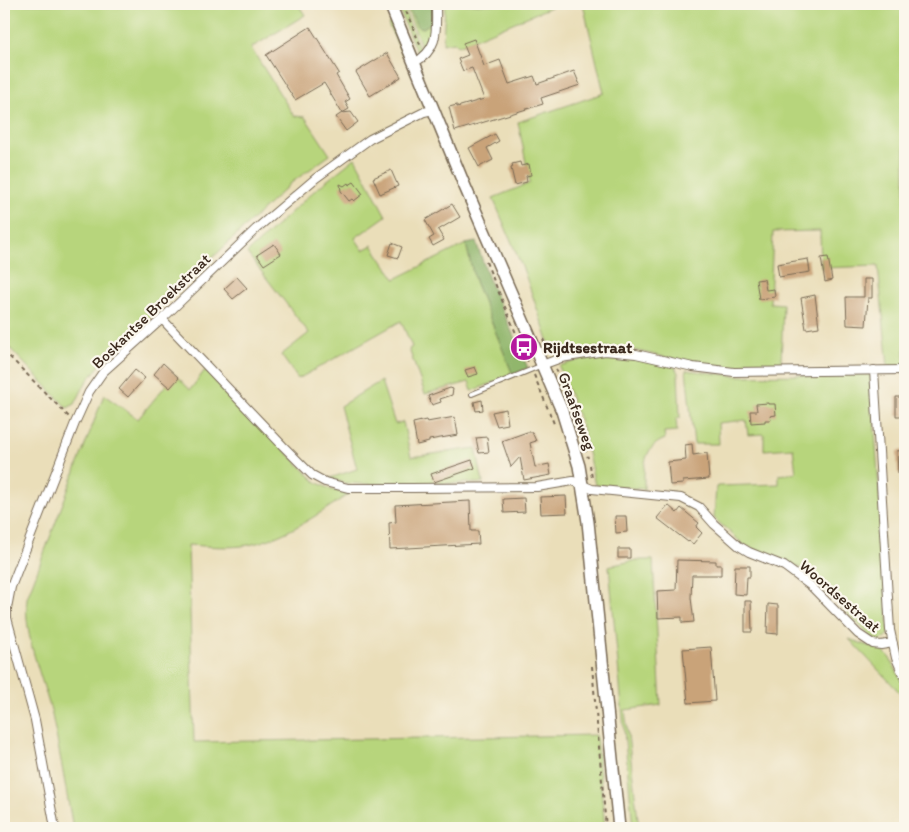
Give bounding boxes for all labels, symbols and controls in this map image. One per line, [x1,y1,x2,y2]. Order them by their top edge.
street label: Boskantse Broekstraat [88,249,214,373]
bus stop icon: Rijdtsestraat [509,332,539,362]
place label: Rijdtsestraat [543,338,632,358]
street label: Graafseweg [554,370,600,453]
street label: Woordsestraat [796,556,884,636]

